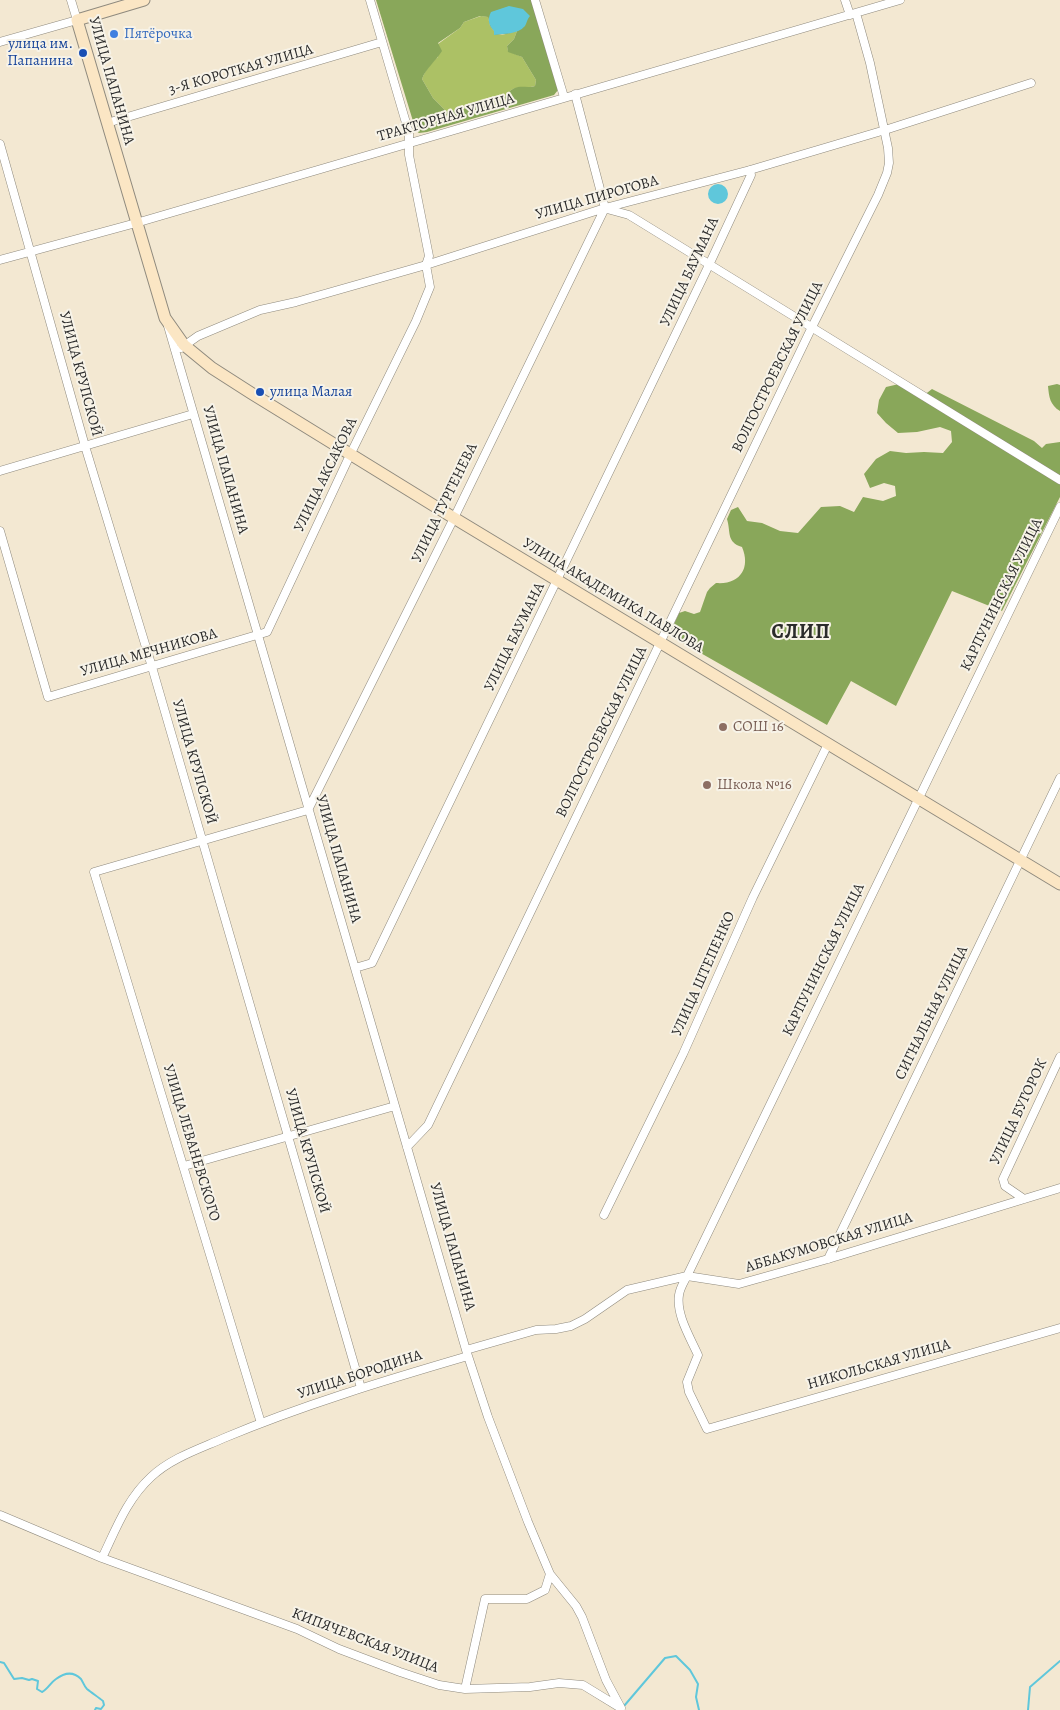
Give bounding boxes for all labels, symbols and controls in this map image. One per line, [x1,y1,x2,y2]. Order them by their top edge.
street label: УЛИЦА ПАПАНИНА [84,15,138,147]
place label: Пятёрочка [124,25,192,43]
marker: Пятёрочка [108,28,120,40]
place label: улица им. Папанина [7,35,73,70]
street label: 3-Я КОРОТКАЯ УЛИЦА [167,41,315,99]
marker: улица им. Папанина [77,47,89,59]
street label: ТРАКТОРНАЯ УЛИЦА [375,90,517,146]
street label: УЛИЦА ПИРОГОВА [533,172,661,224]
street label: УЛИЦА БАУМАНА [657,214,723,330]
street label: ВОЛГОСТРОЕВСКАЯ УЛИЦА [729,278,827,456]
street label: УЛИЦА КРУПСКОЙ [55,309,105,439]
place label: улица Малая [270,383,352,401]
marker: улица Малая [254,386,266,398]
street label: УЛИЦА ПАПАНИНА [198,404,252,536]
street label: УЛИЦА АКСАКОВА [290,415,362,535]
street label: УЛИЦА ТУРГЕНЕВА [408,440,482,566]
street label: КАРПУНИНСКАЯ УЛИЦА [957,516,1047,674]
street label: УЛИЦА АКАДЕМИКА ПАВЛОВА [519,535,707,657]
street label: УЛИЦА БАУМАНА [481,580,549,694]
district label: СЛИП [771,621,831,645]
street label: УЛИЦА МЕЧНИКОВА [79,625,219,681]
street label: ВОЛГОСТРОЕВСКАЯ УЛИЦА [553,643,651,821]
street label: УЛИЦА КРУПСКОЙ [168,697,220,827]
place label: СОШ 16 [733,718,784,736]
marker: СОШ 16 [717,721,729,733]
place label: Школа №16 [717,776,792,794]
marker: Школа №16 [701,779,713,791]
street label: УЛИЦА ПАПАНИНА [311,793,365,925]
street label: КАРПУНИНСКАЯ УЛИЦА [779,881,869,1039]
street label: УЛИЦА ШТЕПЕНКО [668,909,740,1039]
street label: СИГНАЛЬНАЯ УЛИЦА [892,943,972,1083]
street label: УЛИЦА БУГОРОК [987,1056,1051,1168]
street label: УЛИЦА ЛЕВАНЕВСКОГО [159,1062,223,1224]
street label: УЛИЦА КРУПСКОЙ [281,1086,333,1216]
street label: УЛИЦА ПАПАНИНА [425,1181,479,1313]
street label: АББАКУМОВСКАЯ УЛИЦА [743,1209,915,1277]
street label: НИКОЛЬСКАЯ УЛИЦА [805,1336,953,1394]
street label: УЛИЦА БОРОДИНА [295,1346,425,1404]
street label: КИПЯЧЕВСКАЯ УЛИЦА [289,1605,441,1677]

